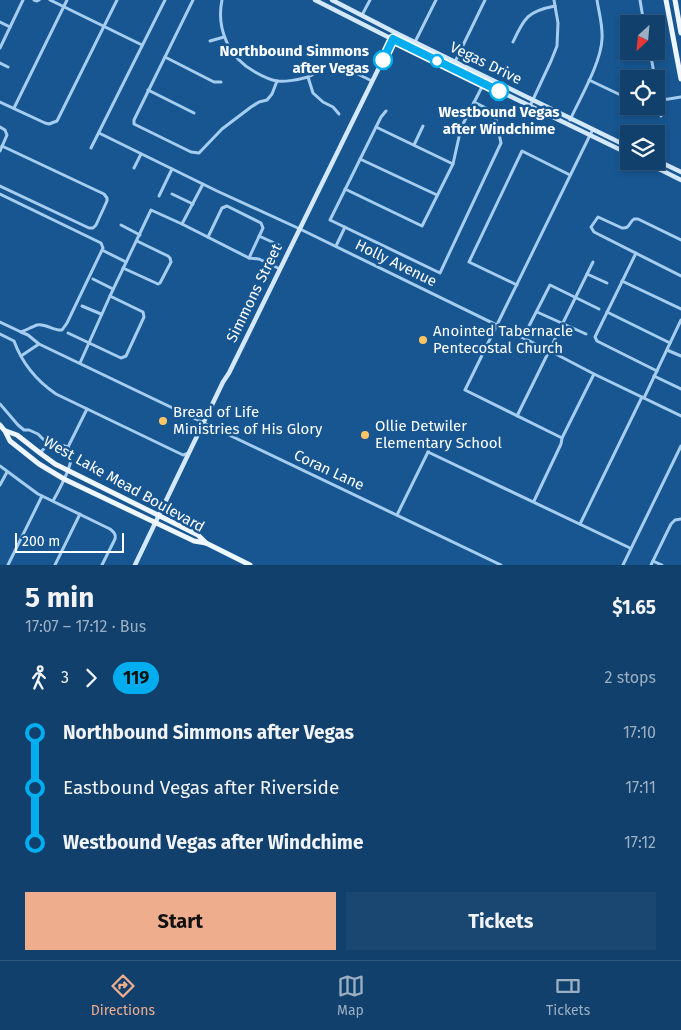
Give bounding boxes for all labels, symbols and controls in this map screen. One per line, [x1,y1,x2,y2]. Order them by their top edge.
north arrow [620,15,665,60]
map controls [620,15,665,170]
street label: Vegas Drive [447,38,525,88]
place label: Northbound Simmons after Vegas [220,42,369,77]
marker: Northbound Simmons after Vegas [373,50,393,70]
unlabelled marker [430,54,444,68]
button: locate [620,70,665,115]
marker: Westbound Vegas after Windchime [489,81,509,101]
place label: Westbound Vegas after Windchime [438,103,560,138]
button: layers [620,125,665,170]
street label: Holly Avenue [352,235,440,291]
street label: Simmons Street [222,240,286,345]
place label: Anointed Tabernacle Pentecostal Church [433,322,573,357]
marker: Anointed Tabernacle Pentecostal Church [417,334,429,346]
place label: Bread of Life Ministries of His Glory [173,403,323,438]
marker: Bread of Life Ministries of His Glory [157,415,169,427]
place label: Ollie Detwiler Elementary School [375,417,503,452]
marker: Ollie Detwiler Elementary School [359,429,371,441]
street label: West Lake Mead Boulevard [40,432,208,536]
street label: Coran Lane [291,446,367,494]
scale bar [15,530,124,553]
text: 200 m [22,533,60,550]
text: 5 min [25,581,94,614]
text: $1.65 [612,596,656,619]
text: 17:07 – 17:12 · Bus [25,617,146,636]
icon: walk [25,664,53,692]
icon: forward [77,664,105,692]
text: 119 [123,667,149,689]
text: 3 [61,668,69,687]
text: 2 stops [605,668,656,687]
text: Northbound Simmons after Vegas [63,721,354,744]
text: 17:10 [623,723,656,742]
text: Eastbound Vegas after Riverside [63,776,339,799]
text: 17:11 [625,778,656,797]
text: Westbound Vegas after Windchime [63,831,363,854]
text: 17:12 [624,833,656,852]
button: Start [25,892,336,950]
button: Tickets [346,892,656,950]
tab: Directions [91,972,155,1019]
tab: Map [337,972,365,1019]
tab: Tickets [546,972,590,1019]

